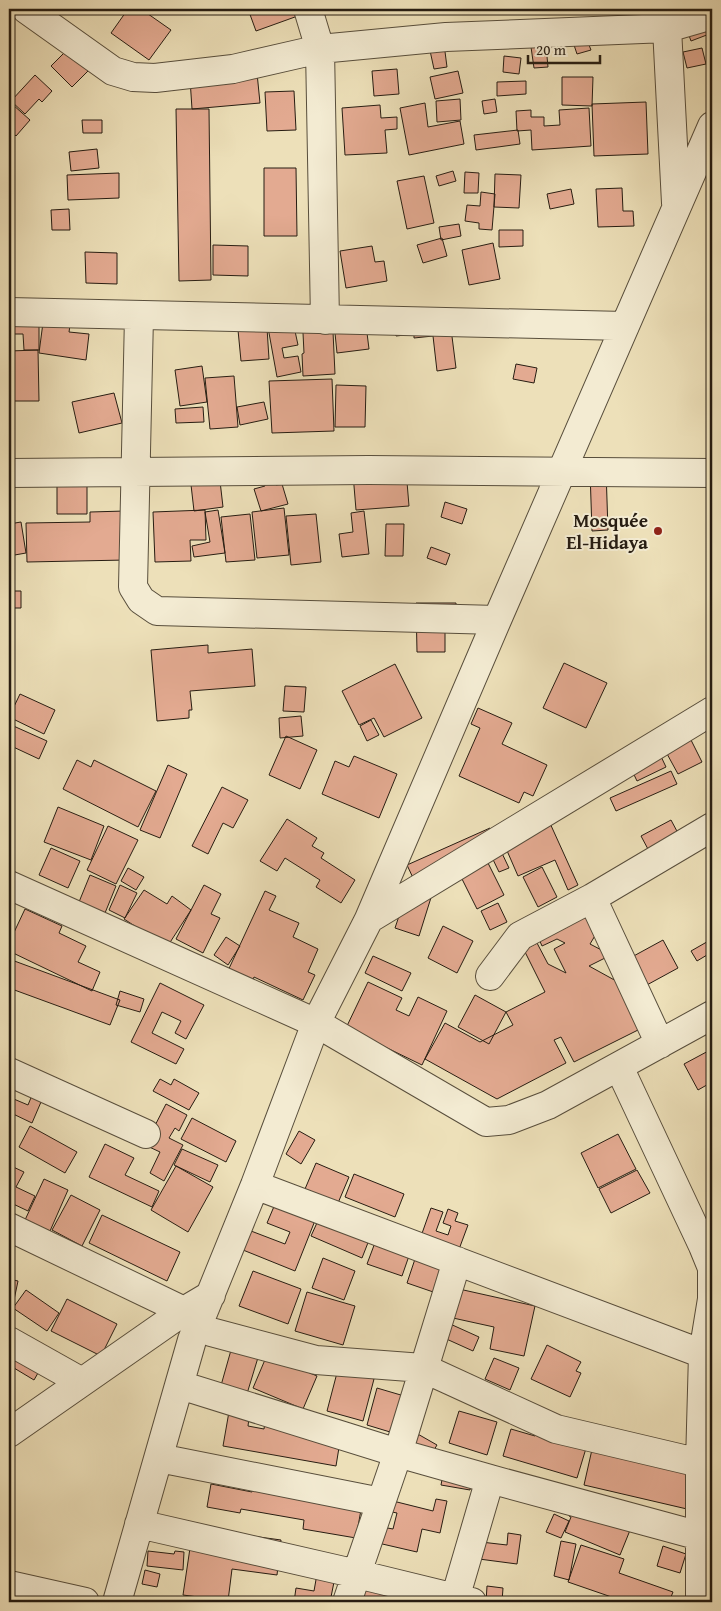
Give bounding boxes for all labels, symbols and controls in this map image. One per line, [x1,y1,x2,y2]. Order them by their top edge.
scale bar [528,32,601,64]
text: 20 m [536,39,567,60]
place label: Mosquée El-Hidaya [566,506,648,556]
marker: Mosquée El-Hidaya [652,525,664,537]

